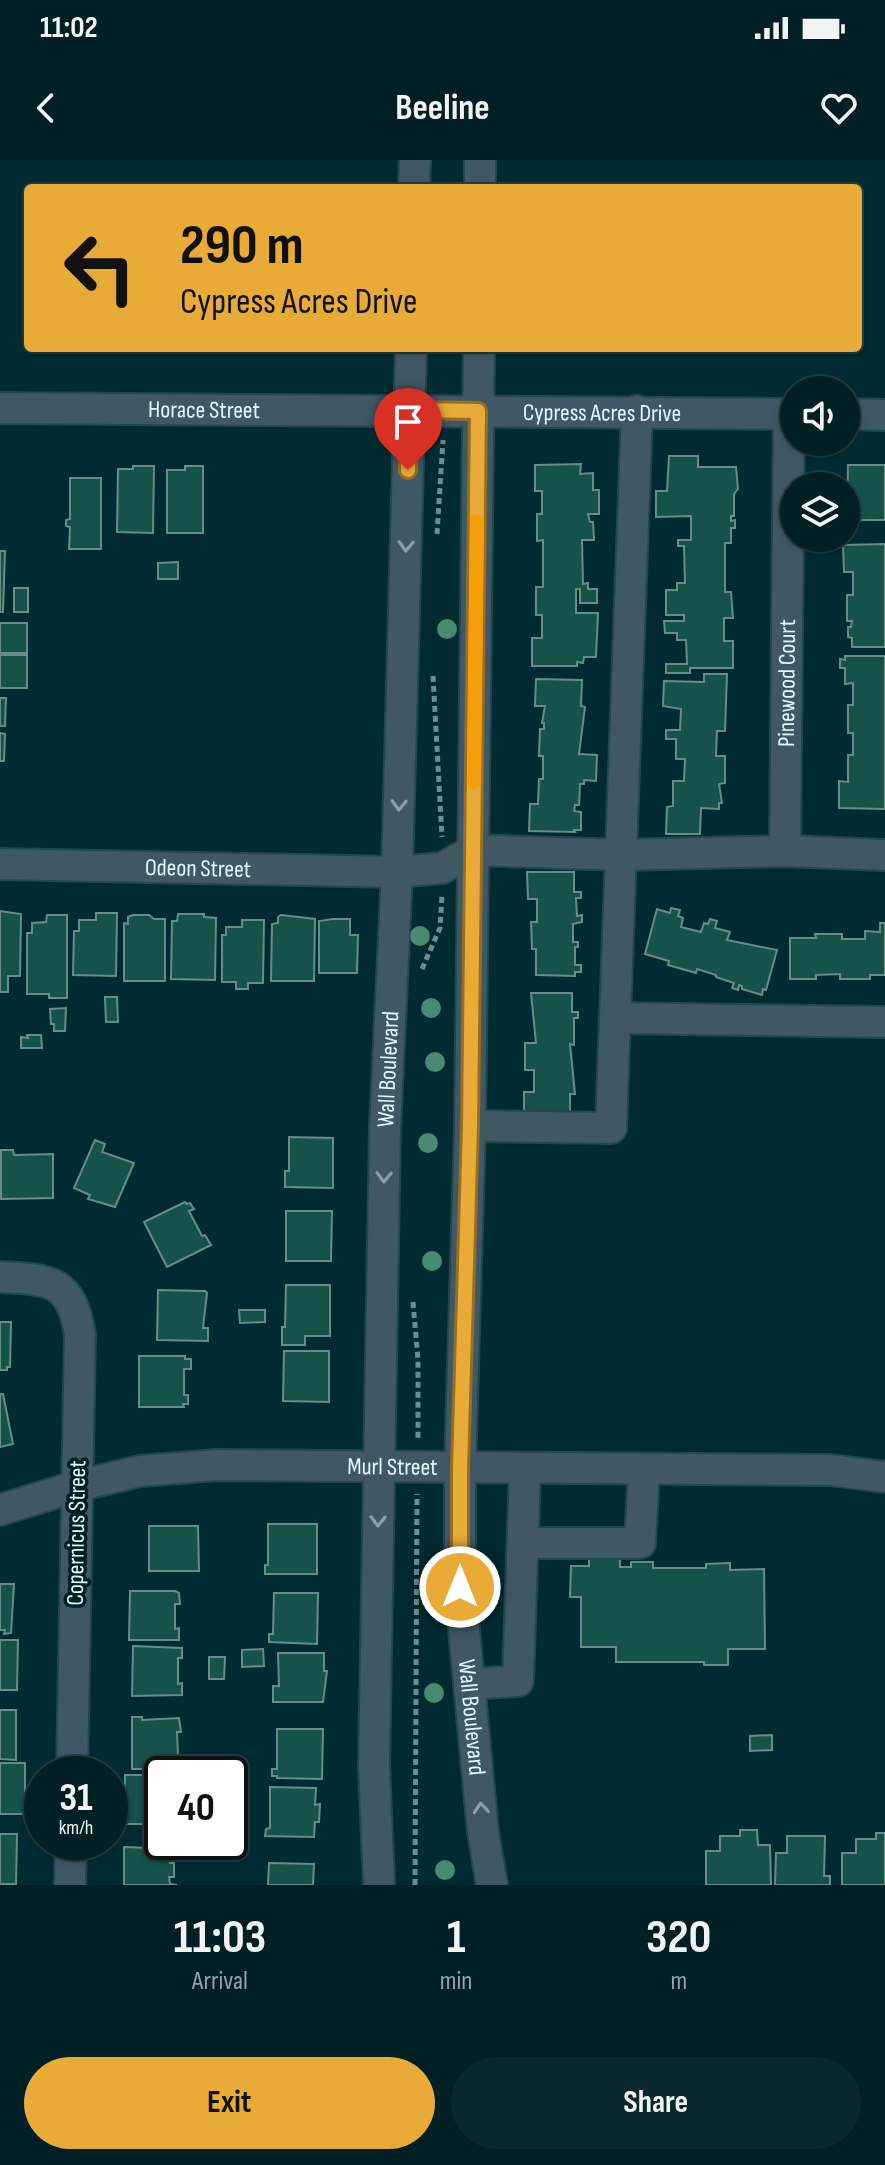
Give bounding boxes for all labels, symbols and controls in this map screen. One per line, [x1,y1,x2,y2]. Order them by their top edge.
text: 11:02 [40,10,98,46]
icon: back [24,86,68,130]
icon: heart [817,86,861,130]
text: Beeline [395,87,490,130]
text: 290 m [180,213,304,280]
icon: left [48,216,152,320]
text: Cypress Acres Drive [180,281,417,324]
map controls [780,376,860,552]
button: sound [780,376,860,456]
pin [374,388,442,470]
street label: Horace Street [148,395,260,425]
street label: Cypress Acres Drive [523,398,681,428]
icon: arrive [386,400,430,444]
button: layers [780,472,860,552]
one-way arrow [398,540,415,553]
street label: Pinewood Court [772,619,802,747]
one-way arrow [390,799,407,812]
street label: Odeon Street [145,853,251,884]
street label: Wall Boulevard [371,1010,405,1128]
one-way arrow [375,1171,393,1184]
street label: Murl Street [347,1452,438,1482]
street label: Copernicus Street [61,1460,92,1606]
one-way arrow [369,1515,387,1528]
position arrow [418,1545,502,1629]
street label: Wall Boulevard [452,1658,492,1777]
speed limit sign: 40 [144,1756,248,1860]
text: 31 [59,1774,93,1822]
one-way arrow [472,1801,489,1814]
text: km/h [59,1816,93,1840]
text: 11:03 [174,1909,266,1966]
text: 1 [447,1909,466,1966]
text: 320 [646,1909,711,1966]
text: Arrival [192,1966,248,1997]
text: min [440,1966,473,1997]
text: m [670,1966,687,1997]
button: Exit [24,2057,435,2149]
button: Share [451,2057,861,2149]

